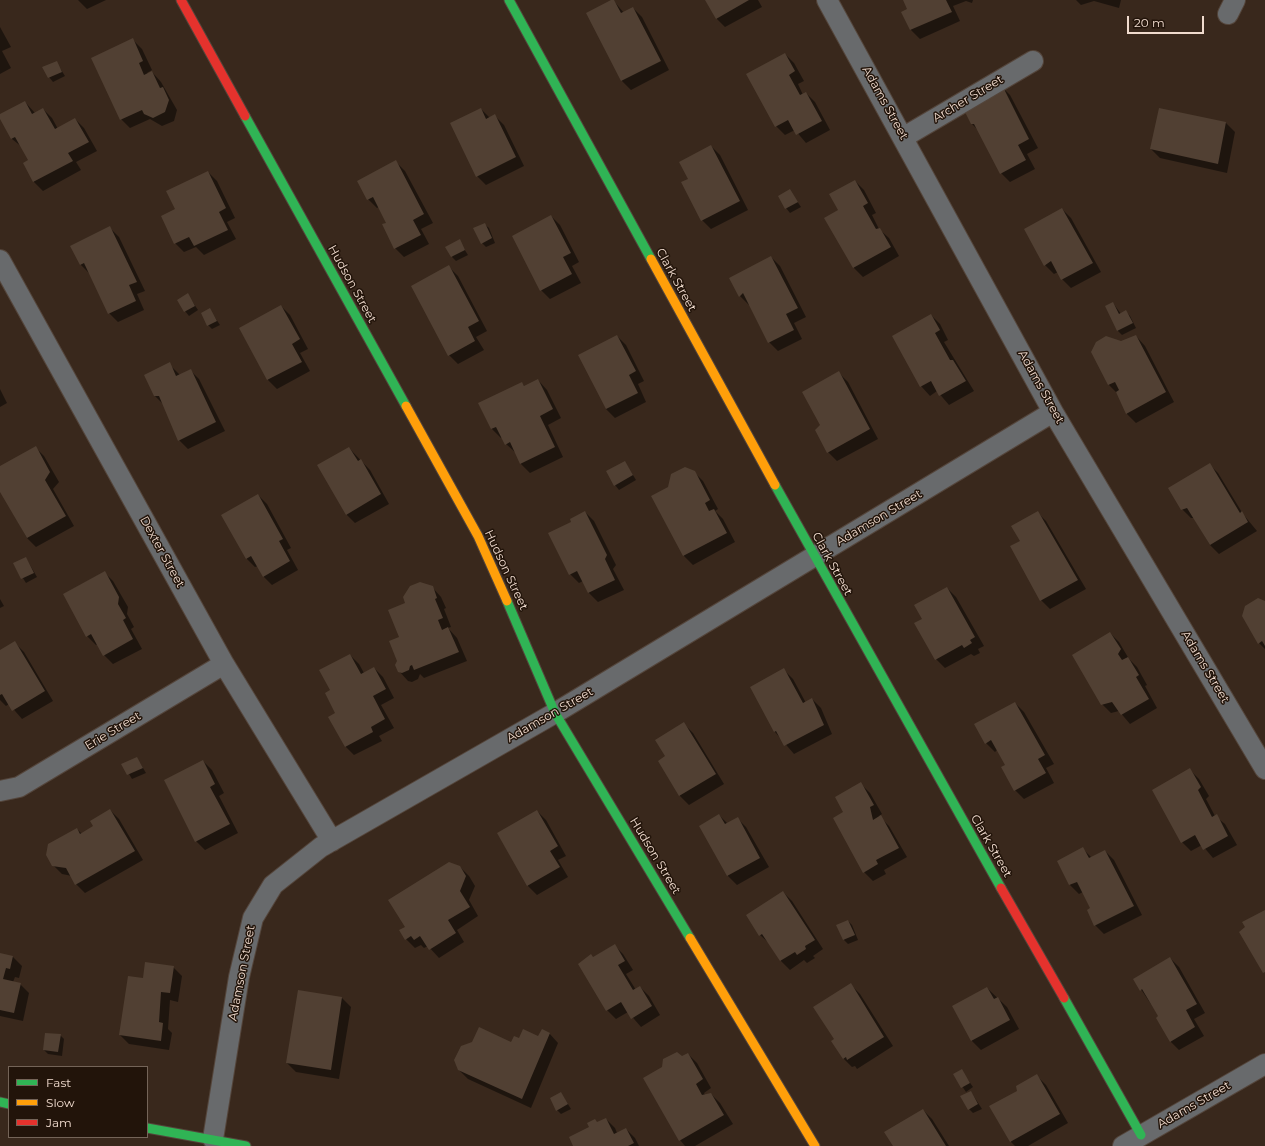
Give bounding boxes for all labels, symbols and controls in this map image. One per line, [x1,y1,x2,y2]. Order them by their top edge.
scale bar [1129,8,1206,34]
text: 20 m [1134,15,1165,30]
street label: Adams Street [859,64,911,142]
street label: Archer Street [930,72,1006,126]
street label: Hudson Street [325,243,379,325]
street label: Clark Street [653,246,699,314]
street label: Adams Street [1015,348,1067,426]
street label: Adamson Street [834,487,924,549]
street label: Dexter Street [136,514,188,590]
street label: Hudson Street [481,528,531,612]
street label: Clark Street [809,530,855,598]
street label: Adams Street [1178,628,1232,706]
street label: Adamson Street [504,684,596,746]
street label: Erie Street [82,709,144,753]
street label: Clark Street [967,812,1015,880]
street label: Hudson Street [626,815,684,897]
street label: Adamson Street [226,924,258,1022]
legend [8,1066,148,1138]
text: Fast [46,1075,71,1090]
street label: Adams Street [1155,1078,1233,1132]
text: Slow [46,1095,75,1110]
text: Jam [46,1115,72,1130]

